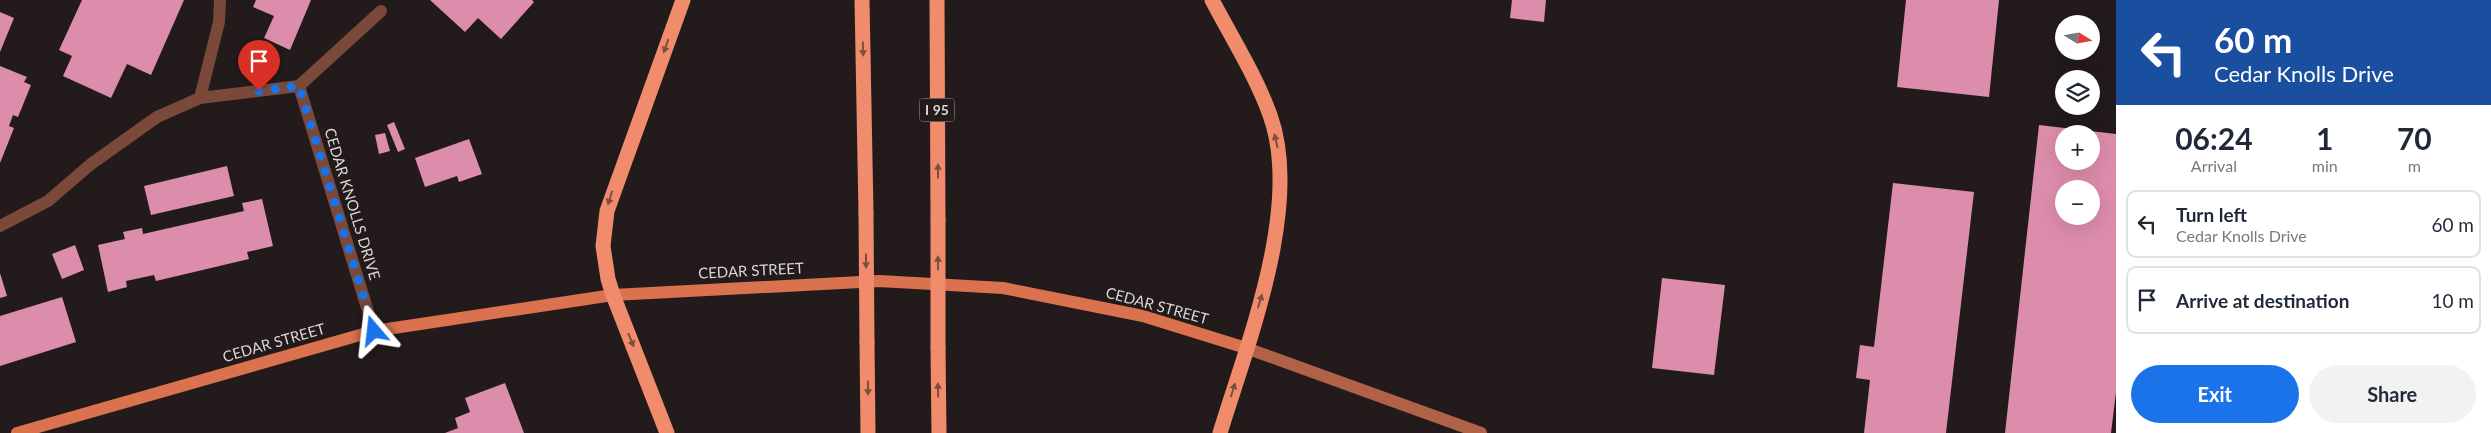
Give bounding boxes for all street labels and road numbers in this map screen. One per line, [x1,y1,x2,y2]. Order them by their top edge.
road number: I 95 [920,98,954,122]
street label: CEDAR KNOLLS DRIVE [321,126,385,282]
street label: CEDAR STREET [698,258,804,282]
street label: CEDAR STREET [1104,283,1211,327]
street label: CEDAR STREET [220,319,327,365]

